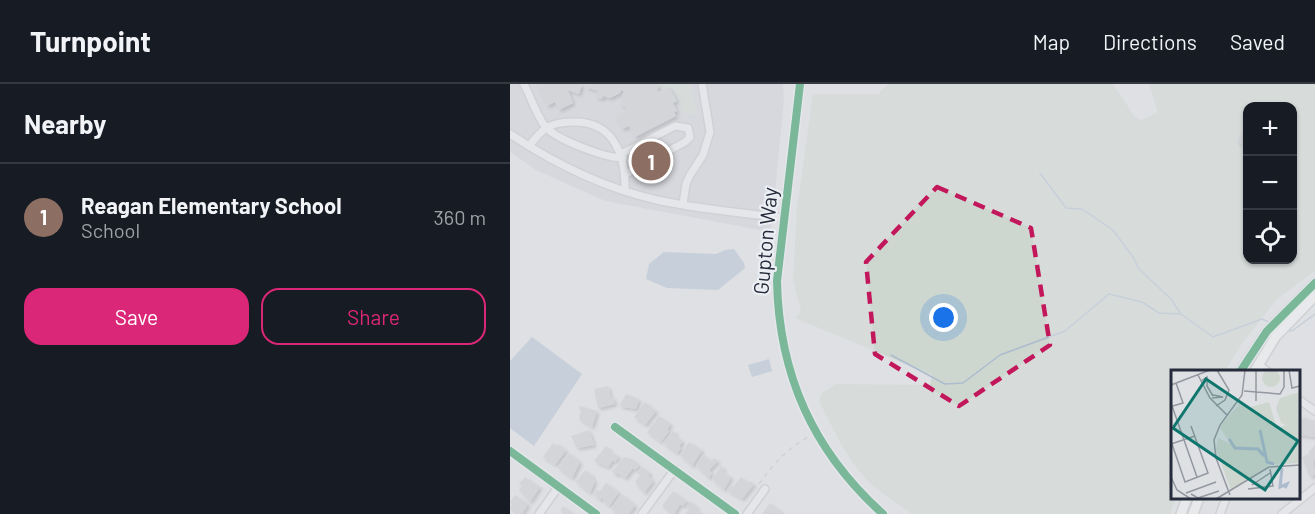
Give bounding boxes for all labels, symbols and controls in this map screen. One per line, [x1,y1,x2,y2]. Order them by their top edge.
text: Turnpoint [30,24,151,58]
text: Map [1033,29,1070,54]
text: Directions [1103,29,1197,54]
text: Saved [1230,29,1285,54]
map controls [1243,102,1297,264]
button: + [1243,102,1297,156]
text: Nearby [24,108,106,139]
pin: 1 [632,138,670,184]
button: − [1243,156,1297,210]
street label: Gupton Way [747,186,782,296]
text: Reagan Elementary School [81,192,342,218]
text: 1 [40,205,47,229]
text: 360 m [434,205,486,229]
button: locate [1243,210,1297,264]
text: School [81,218,140,242]
button: Save [24,288,249,345]
button: Share [261,288,486,345]
your location [929,303,958,332]
inset map [1171,370,1300,499]

